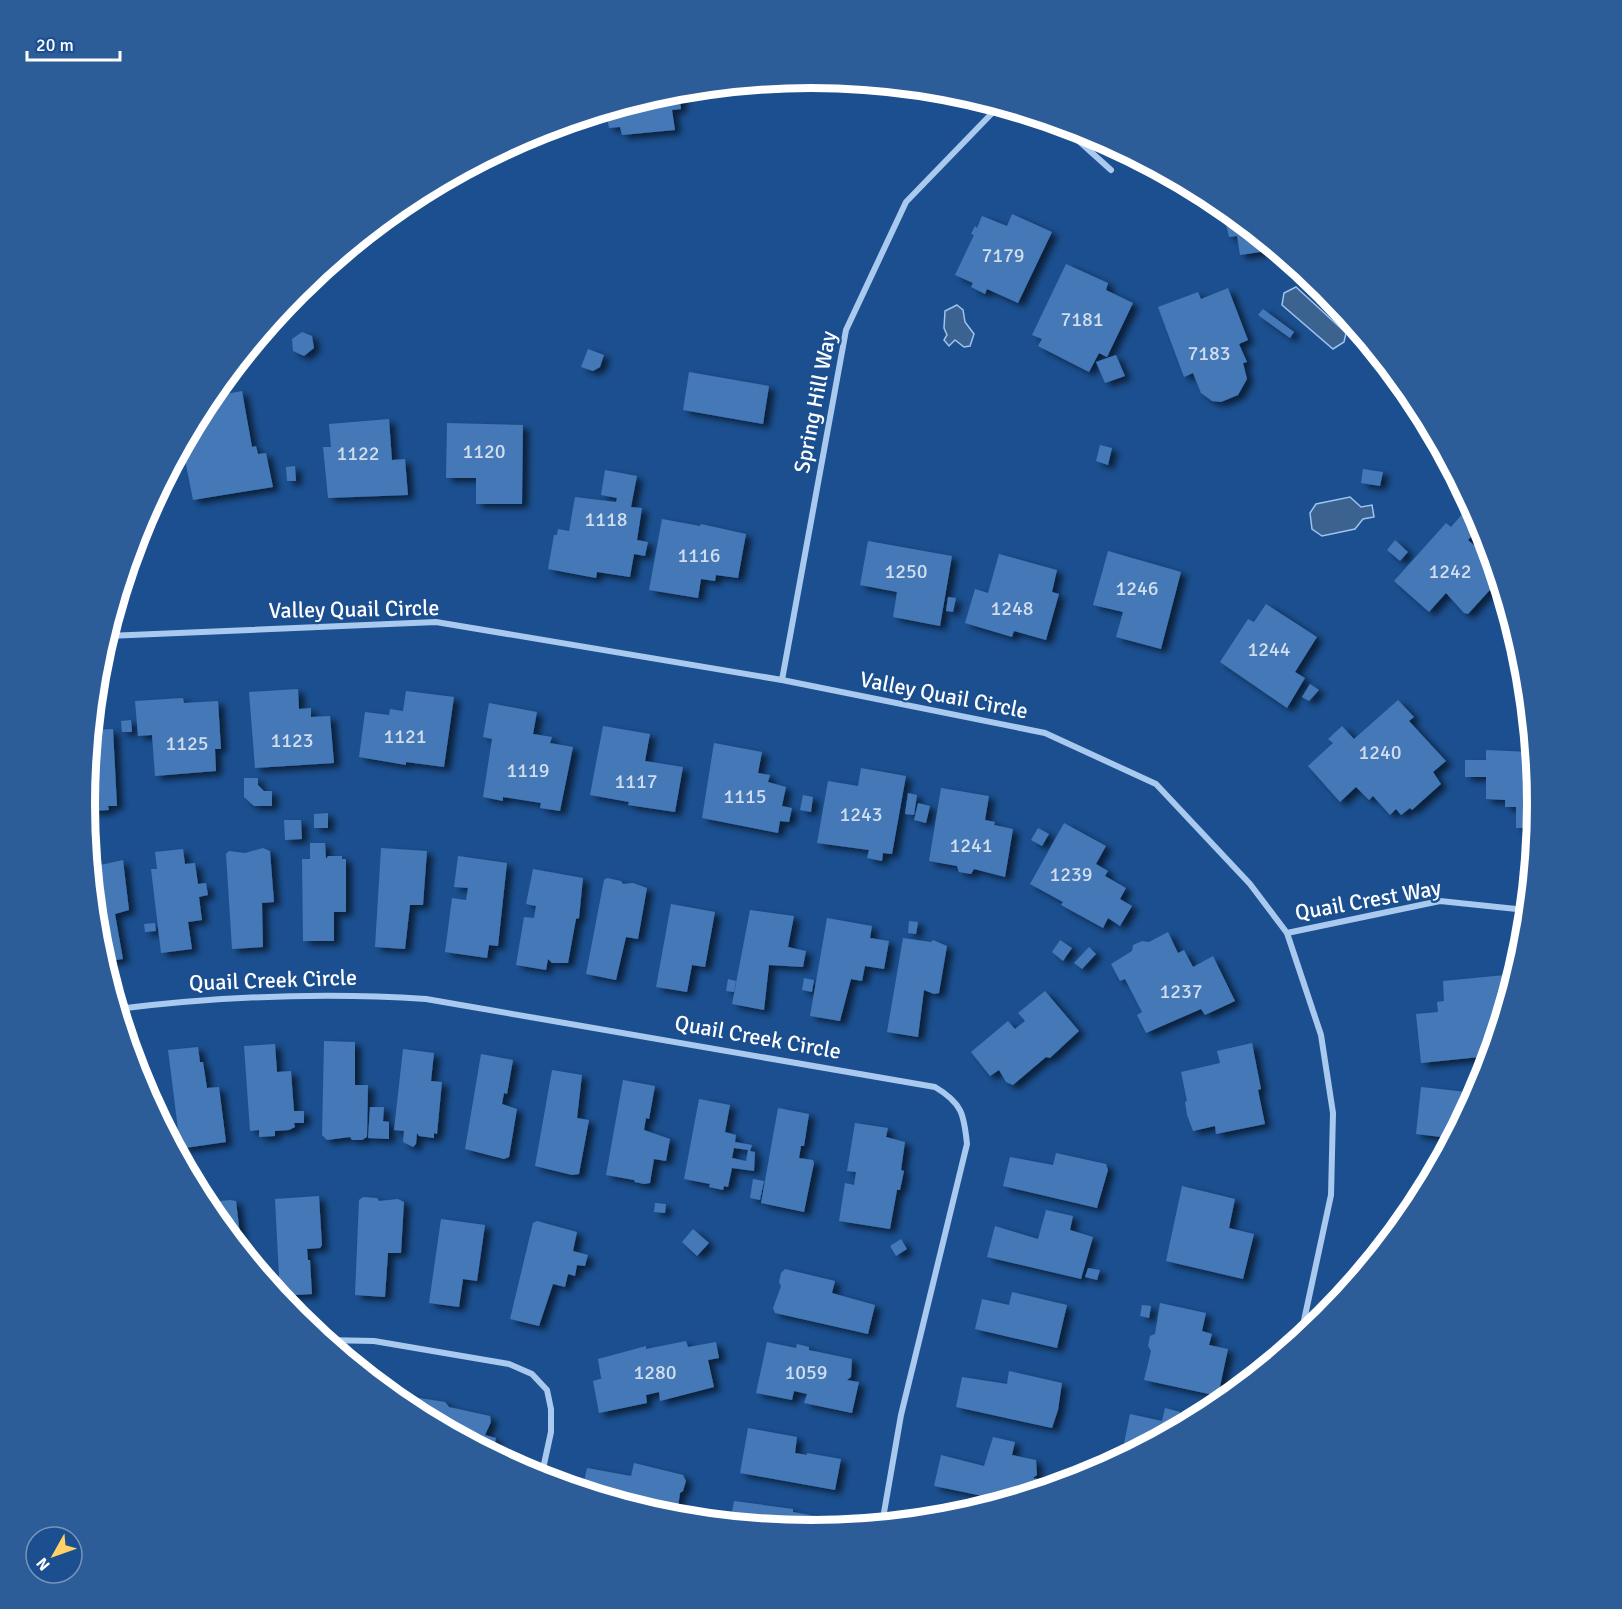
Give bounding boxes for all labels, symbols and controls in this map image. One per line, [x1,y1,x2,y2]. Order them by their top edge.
scale bar [27,24,120,62]
text: 20 m [36,34,74,56]
house number: 7179 [981,243,1025,268]
house number: 7181 [1060,307,1104,332]
street label: Spring Hill Way [788,328,842,475]
house number: 7183 [1187,341,1231,366]
house number: 1120 [462,439,506,464]
house number: 1122 [336,441,380,466]
house number: 1118 [584,507,628,532]
house number: 1116 [677,543,721,568]
house number: 1250 [884,559,928,584]
house number: 1242 [1428,559,1472,584]
house number: 1246 [1115,576,1159,601]
street label: Valley Quail Circle [268,594,440,624]
house number: 1248 [990,596,1034,621]
house number: 1244 [1247,637,1291,662]
street label: Valley Quail Circle [858,665,1030,725]
house number: 1121 [383,724,427,749]
house number: 1123 [270,728,314,753]
house number: 1125 [165,731,209,756]
house number: 1240 [1358,740,1402,765]
house number: 1119 [506,758,550,783]
house number: 1117 [614,769,658,794]
house number: 1115 [723,784,767,809]
house number: 1243 [839,802,883,827]
house number: 1241 [949,833,993,858]
house number: 1239 [1049,862,1093,887]
street label: Quail Crest Way [1293,874,1444,926]
street label: Quail Creek Circle [188,964,358,996]
house number: 1237 [1159,979,1203,1004]
street label: Quail Creek Circle [673,1009,843,1065]
house number: 1280 [633,1360,677,1385]
house number: 1059 [784,1360,828,1385]
north arrow [24,1525,84,1585]
text: N [32,1553,55,1575]

